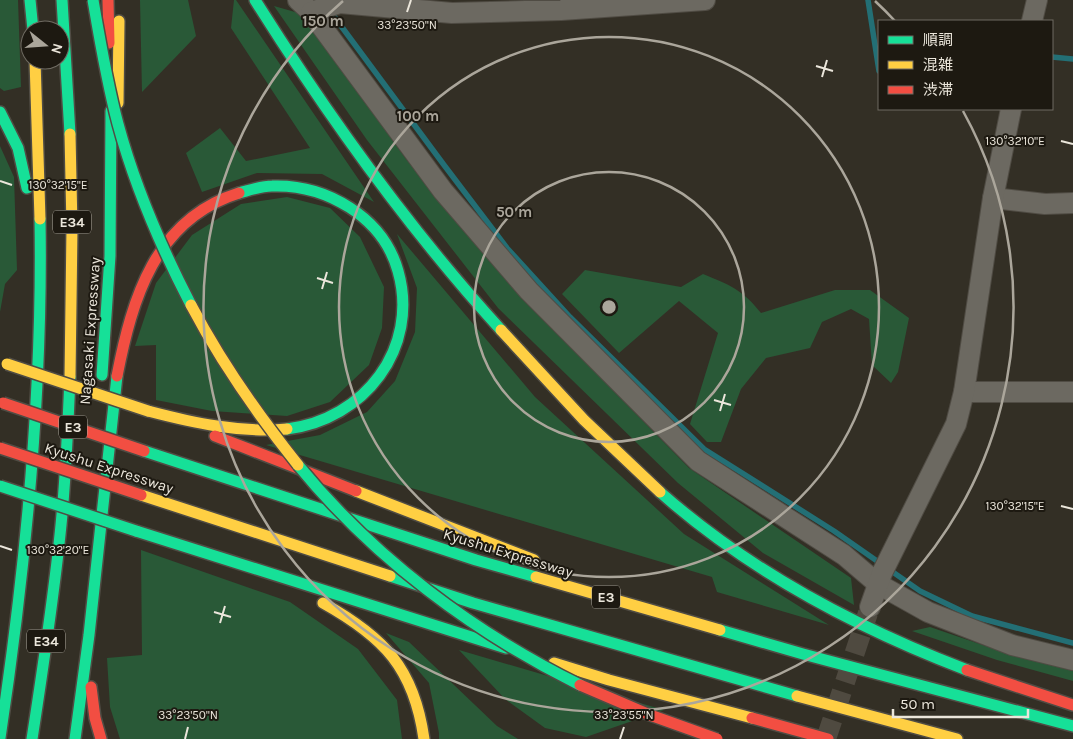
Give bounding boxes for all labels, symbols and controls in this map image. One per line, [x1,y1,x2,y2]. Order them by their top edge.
text: 150 m [302,12,344,30]
text: 33°23'50"N [377,18,437,32]
north arrow [20,20,70,70]
legend [878,20,1053,110]
text: 順調 [923,31,953,49]
text: N [47,41,67,56]
text: 混雑 [923,56,953,74]
text: 渋滞 [923,81,953,99]
text: 100 m [397,107,439,125]
text: 130°32'10"E [985,134,1045,148]
text: 130°32'15"E [28,178,88,192]
text: 50 m [496,203,532,221]
road number: E34 [53,210,91,233]
street label: Nagasaki Expressway [76,257,104,405]
centre of rings [600,298,618,316]
road number: E3 [59,416,87,438]
street label: Kyushu Expressway [42,439,176,497]
text: 130°32'15"E [985,499,1045,513]
street label: Kyushu Expressway [441,525,575,581]
text: 130°32'20"E [27,543,89,557]
road number: E3 [592,586,620,608]
road number: E34 [27,630,65,652]
scale bar [893,686,1028,718]
text: 50 m [900,695,935,713]
text: 33°23'50"N [158,708,218,722]
text: 33°23'55"N [594,708,654,722]

